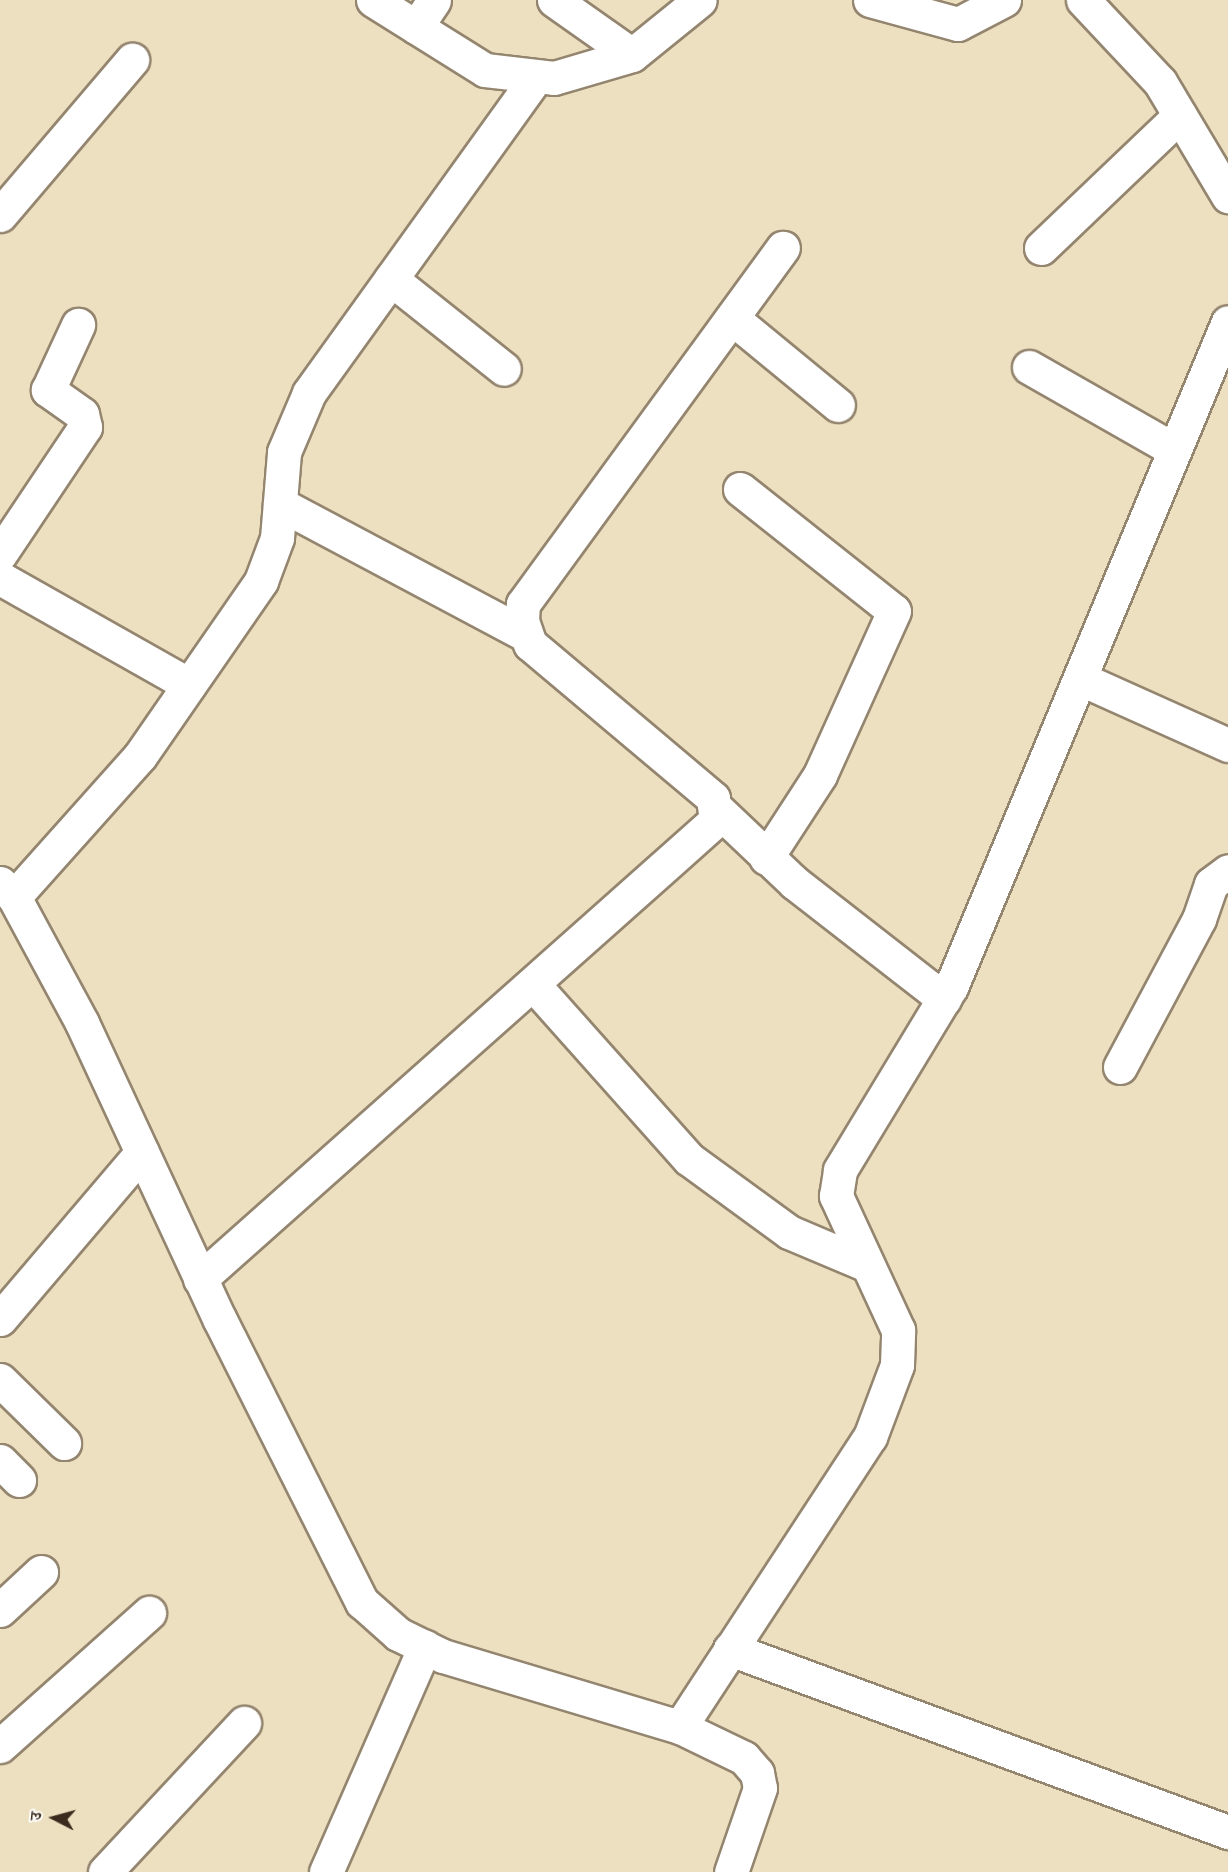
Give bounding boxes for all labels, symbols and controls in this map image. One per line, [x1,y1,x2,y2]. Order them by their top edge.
north arrow [24,1788,84,1848]
text: उ [26,1811,46,1821]

